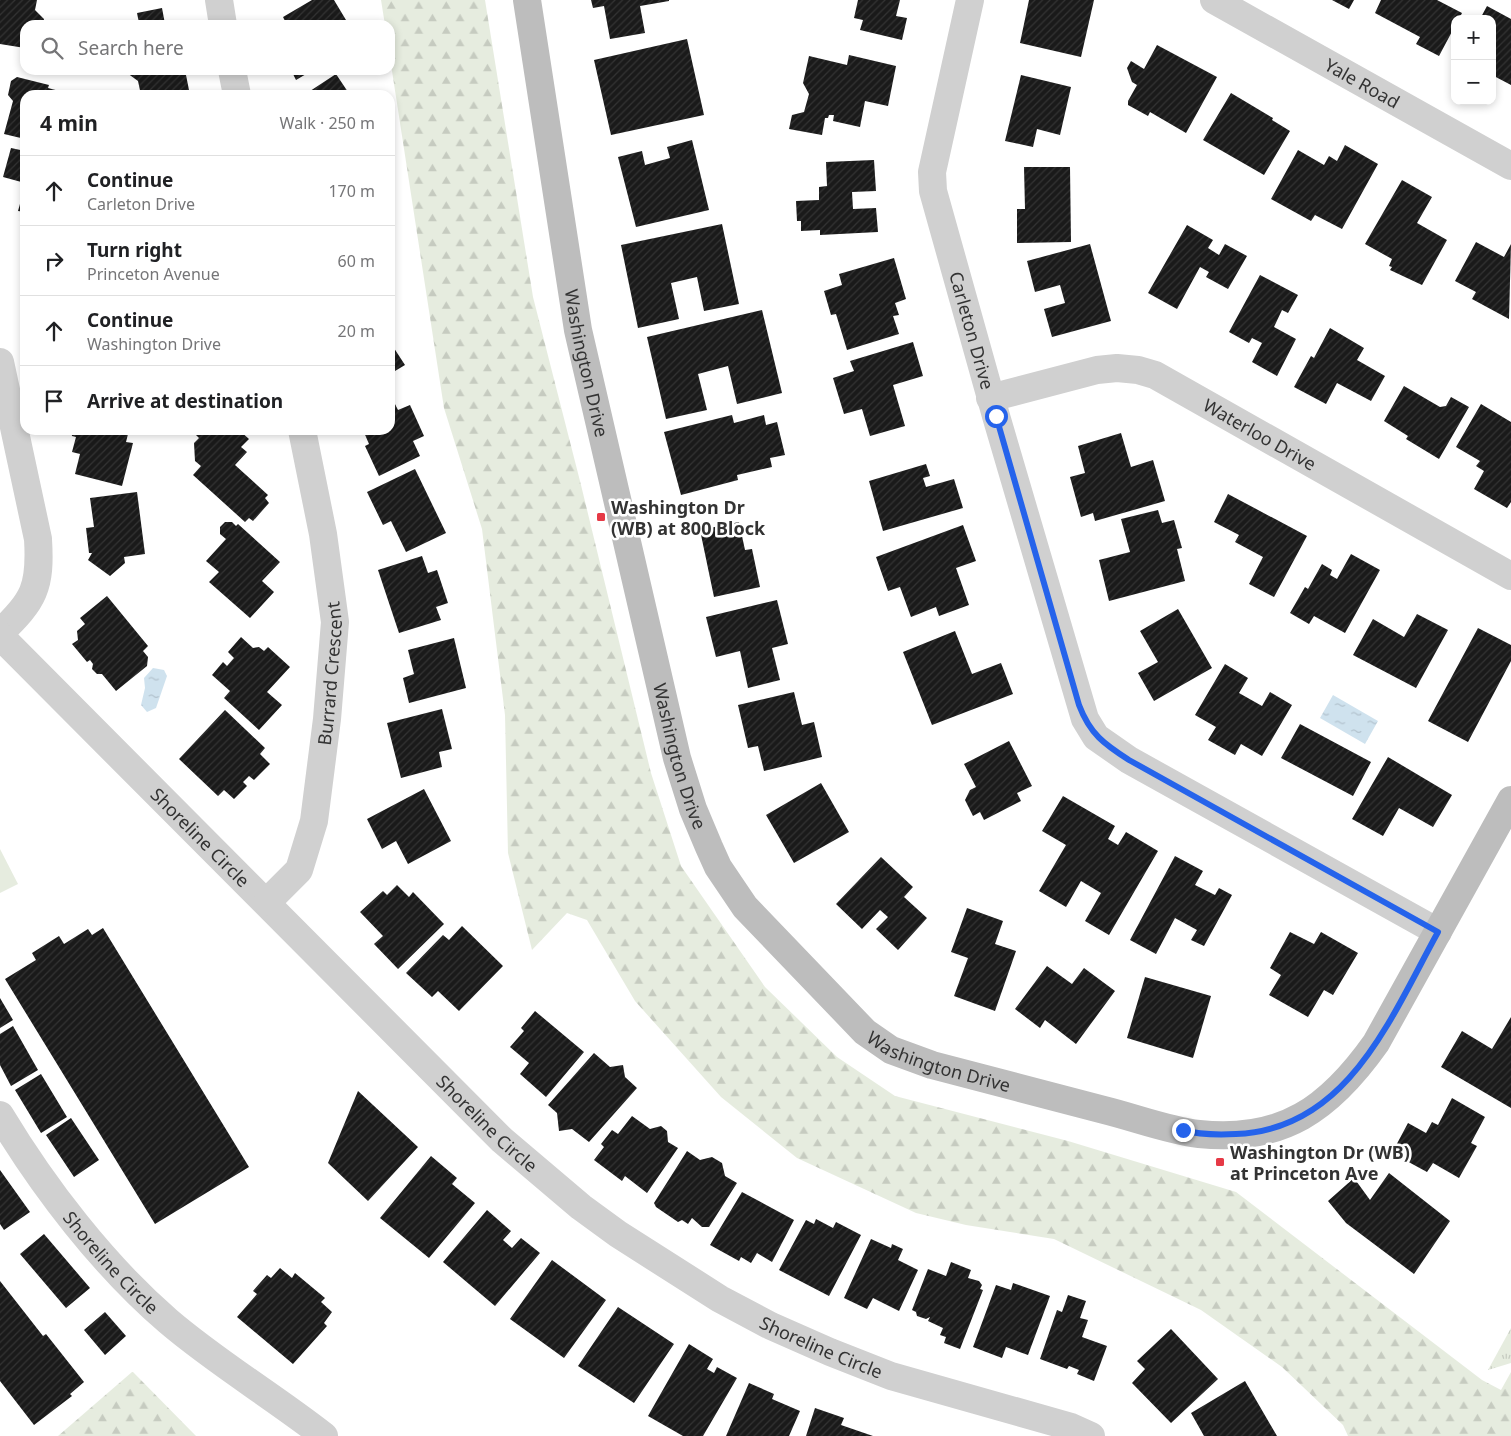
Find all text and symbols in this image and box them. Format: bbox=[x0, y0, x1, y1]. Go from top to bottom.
map controls bbox=[1451, 15, 1496, 105]
button: + bbox=[1451, 15, 1496, 60]
search box bbox=[20, 20, 395, 75]
icon: search bbox=[38, 34, 66, 62]
text: Search here bbox=[78, 35, 184, 61]
street label: Yale Road bbox=[1321, 52, 1404, 113]
button: − bbox=[1451, 60, 1496, 105]
text: 4 min bbox=[40, 109, 98, 137]
text: Walk · 250 m bbox=[280, 112, 375, 134]
text: Continue bbox=[87, 167, 173, 193]
icon: ahead bbox=[40, 177, 68, 205]
text: 170 m bbox=[328, 180, 375, 202]
text: Carleton Drive bbox=[87, 193, 195, 215]
text: Turn right bbox=[87, 237, 182, 263]
icon: right bbox=[40, 247, 68, 275]
text: 60 m bbox=[338, 250, 375, 272]
text: Princeton Avenue bbox=[87, 263, 220, 285]
street label: Carleton Drive bbox=[944, 269, 1000, 392]
street label: Washington Drive bbox=[560, 287, 614, 439]
text: Continue bbox=[87, 307, 173, 333]
icon: ahead bbox=[40, 317, 68, 345]
text: 20 m bbox=[338, 320, 375, 342]
text: Washington Drive bbox=[87, 333, 221, 355]
icon: arrive bbox=[40, 387, 68, 415]
text: Arrive at destination bbox=[87, 388, 283, 414]
street label: Waterloo Drive bbox=[1199, 393, 1321, 476]
route start bbox=[985, 405, 1008, 428]
place label: Washington Dr (WB) at 800 Block bbox=[611, 495, 766, 540]
marker: Washington Dr (WB) at 800 Block bbox=[595, 511, 607, 523]
street label: Burrard Crescent bbox=[312, 600, 347, 747]
street label: Washington Drive bbox=[648, 681, 712, 833]
street label: Shoreline Circle bbox=[146, 782, 255, 892]
street label: Washington Drive bbox=[862, 1025, 1013, 1097]
street label: Shoreline Circle bbox=[432, 1069, 543, 1177]
route end bbox=[1172, 1119, 1195, 1142]
place label: Washington Dr (WB) at Princeton Ave bbox=[1230, 1140, 1410, 1185]
marker: Washington Dr (WB) at Princeton Ave bbox=[1214, 1156, 1226, 1168]
street label: Shoreline Circle bbox=[58, 1206, 164, 1319]
street label: Shoreline Circle bbox=[756, 1310, 886, 1384]

